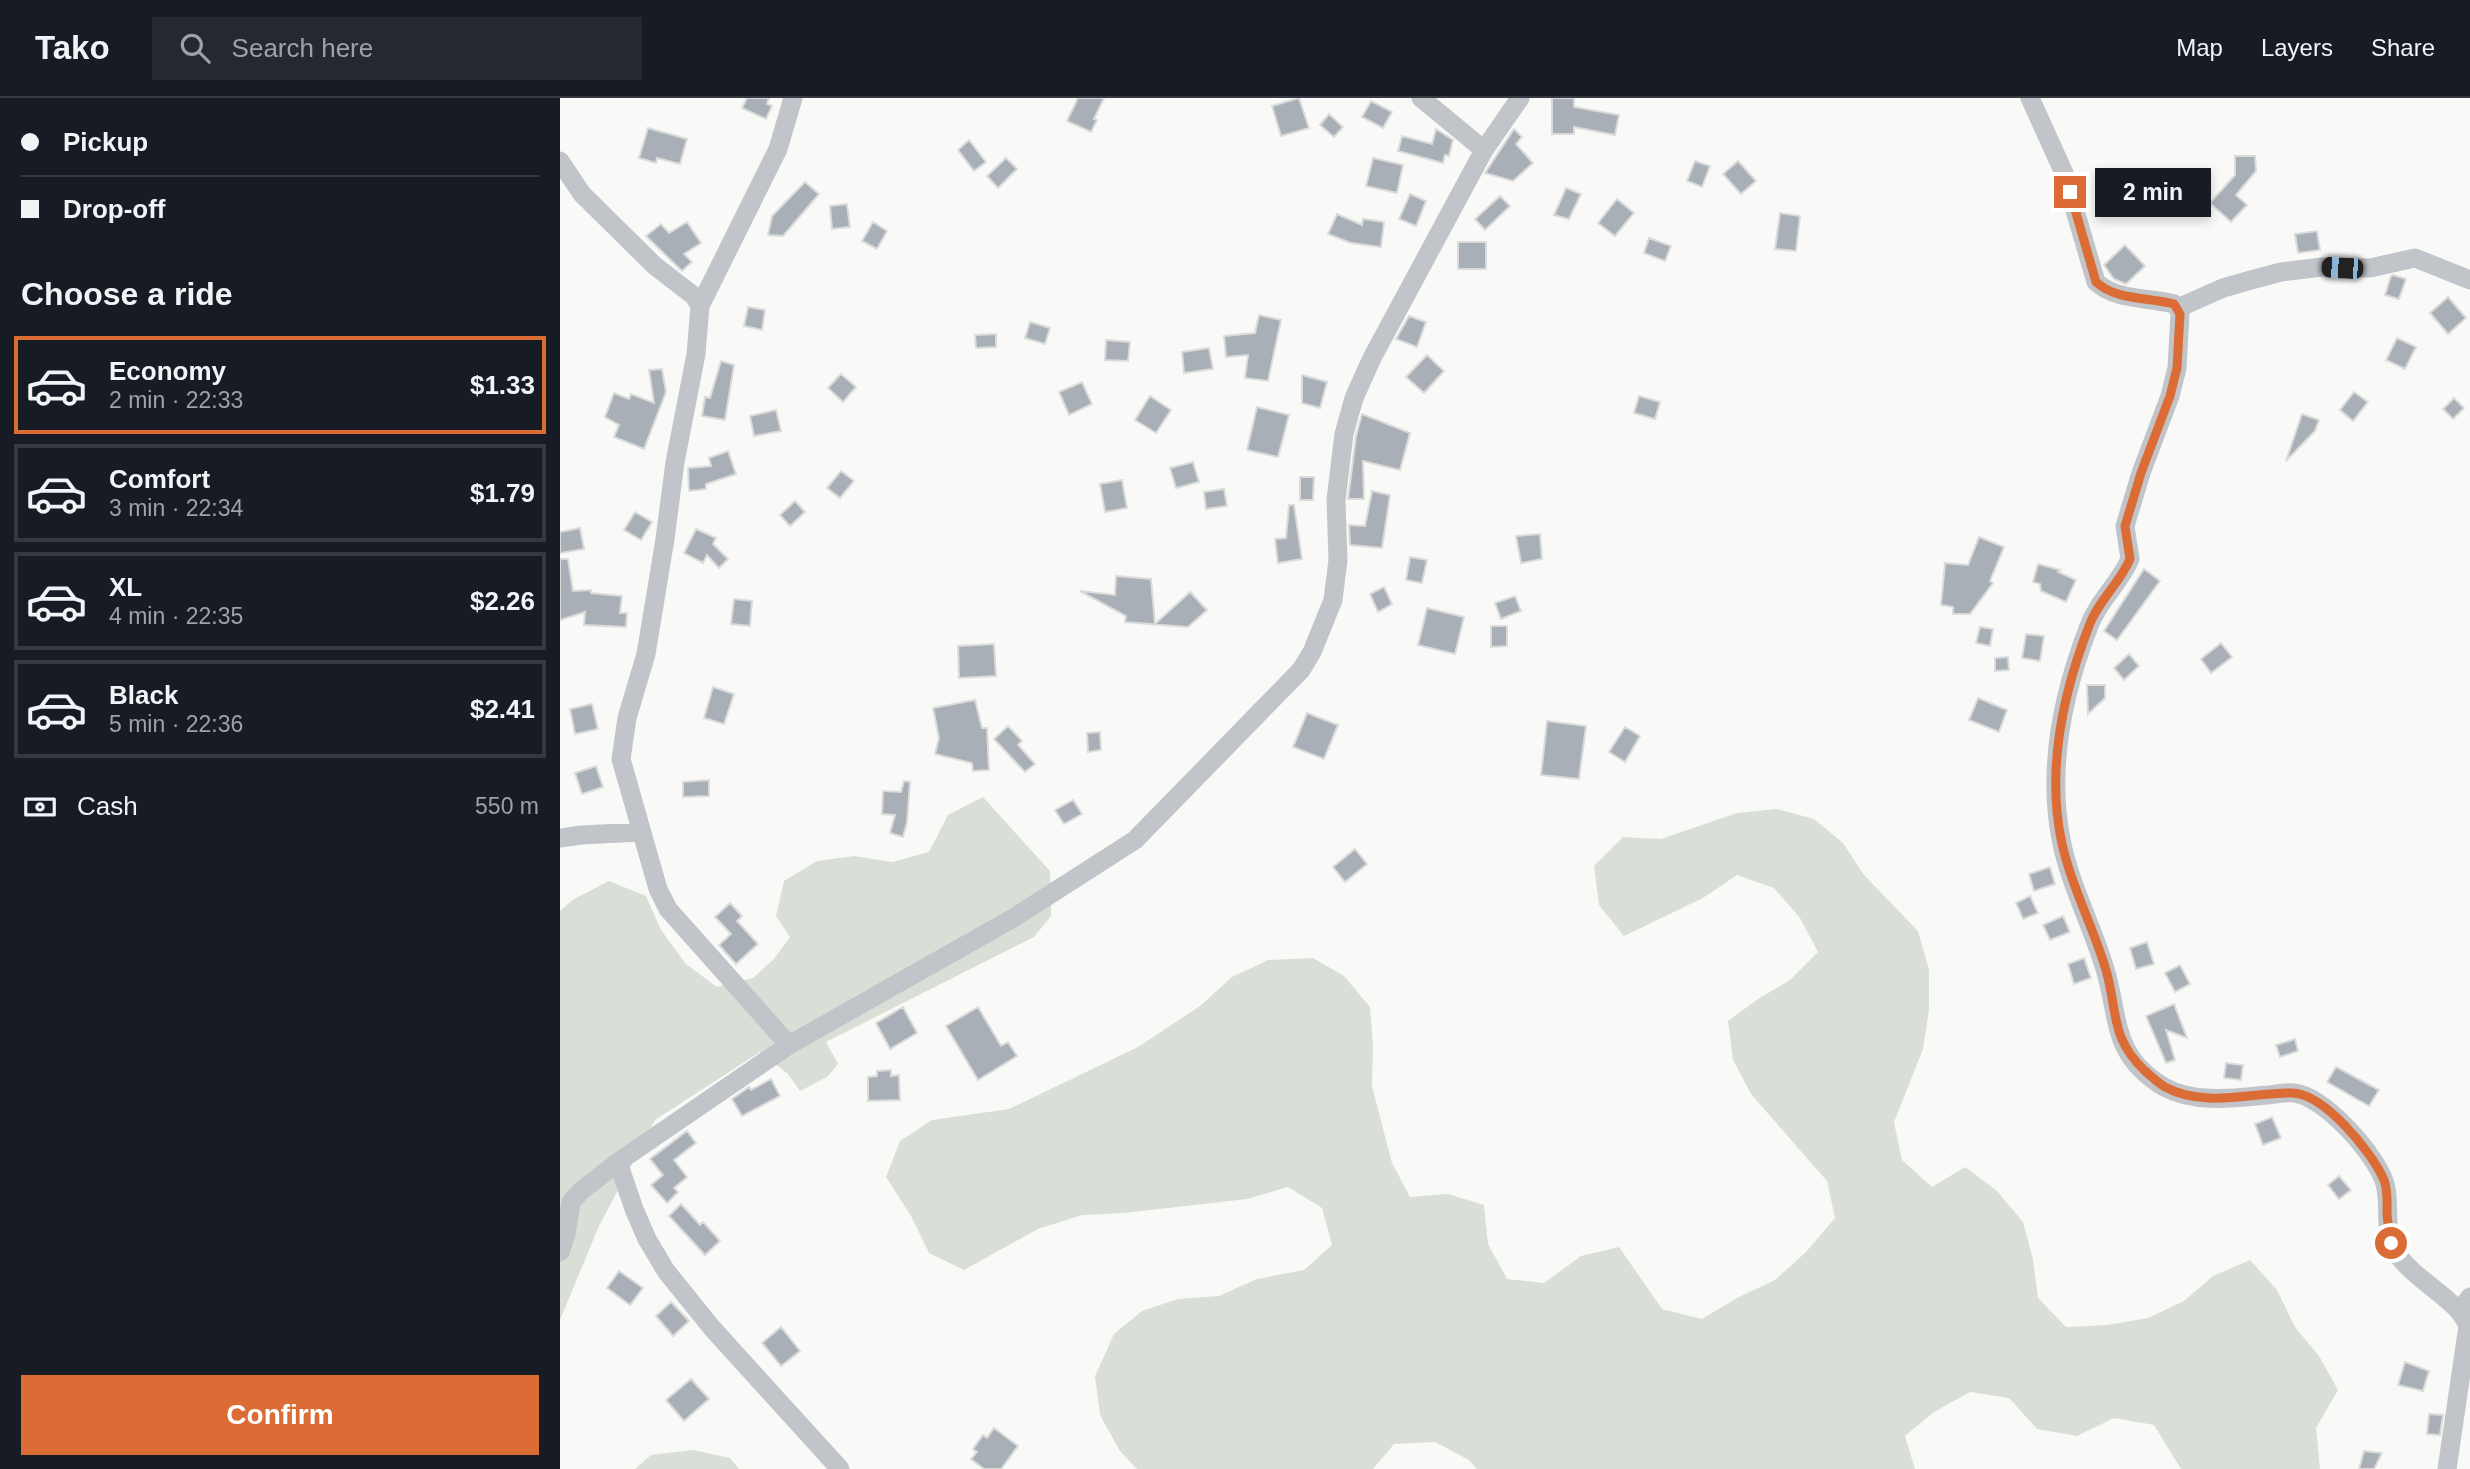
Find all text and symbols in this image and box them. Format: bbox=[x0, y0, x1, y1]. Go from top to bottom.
search box bbox=[152, 17, 642, 80]
text: Tako bbox=[35, 29, 110, 66]
icon: search bbox=[176, 29, 214, 67]
text: Search here bbox=[232, 33, 373, 63]
text: Map bbox=[2176, 34, 2223, 61]
text: Layers bbox=[2261, 34, 2333, 61]
text: Share bbox=[2371, 34, 2435, 61]
text: Pickup bbox=[63, 127, 148, 157]
callout: 2 min bbox=[2094, 168, 2210, 217]
route end bbox=[2054, 176, 2086, 208]
text: 2 min bbox=[2123, 179, 2183, 205]
text: Drop-off bbox=[63, 194, 166, 224]
car bbox=[2321, 256, 2364, 280]
text: Choose a ride bbox=[21, 276, 233, 312]
icon: car bbox=[25, 354, 88, 417]
text: Economy bbox=[109, 356, 226, 386]
text: $1.33 bbox=[470, 370, 535, 400]
text: 2 min · 22:33 bbox=[109, 387, 243, 413]
icon: car bbox=[25, 462, 88, 525]
text: Comfort bbox=[109, 464, 210, 494]
text: $1.79 bbox=[470, 478, 535, 508]
text: 3 min · 22:34 bbox=[109, 495, 243, 521]
icon: car bbox=[25, 570, 88, 633]
text: XL bbox=[109, 572, 142, 602]
text: $2.26 bbox=[470, 586, 535, 616]
text: 4 min · 22:35 bbox=[109, 603, 243, 629]
icon: car bbox=[25, 678, 88, 741]
text: Black bbox=[109, 680, 178, 710]
text: $2.41 bbox=[470, 694, 535, 724]
text: 5 min · 22:36 bbox=[109, 711, 243, 737]
icon: cash bbox=[21, 788, 59, 826]
text: Cash bbox=[77, 791, 138, 821]
text: 550 m bbox=[475, 793, 539, 819]
route start bbox=[2375, 1227, 2407, 1259]
button: Confirm bbox=[21, 1375, 539, 1455]

